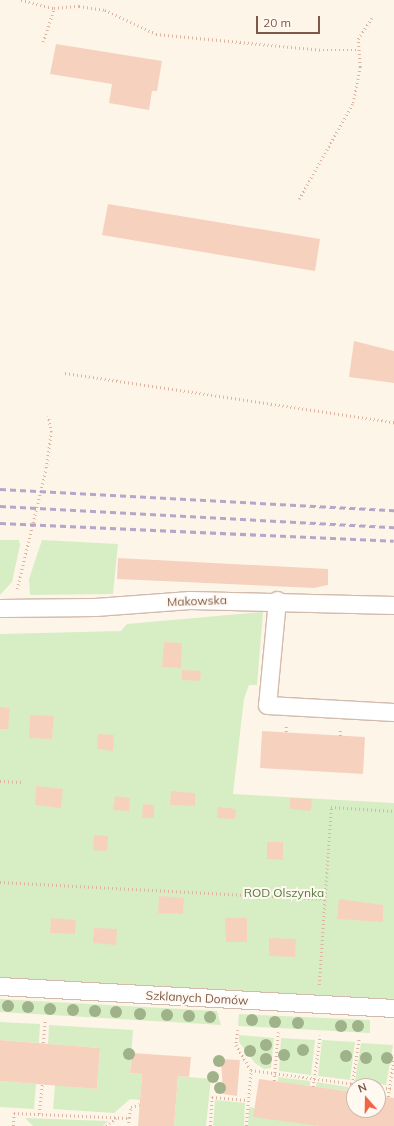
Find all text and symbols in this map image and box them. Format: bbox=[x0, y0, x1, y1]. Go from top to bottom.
scale bar bbox=[258, 8, 322, 34]
text: 20 m bbox=[263, 15, 291, 30]
street label: Makowska bbox=[167, 593, 227, 609]
park label: ROD Olszynka bbox=[244, 886, 324, 900]
street label: Szklanych Domów bbox=[145, 988, 249, 1008]
north arrow bbox=[346, 1078, 386, 1118]
text: N bbox=[356, 1080, 369, 1096]

